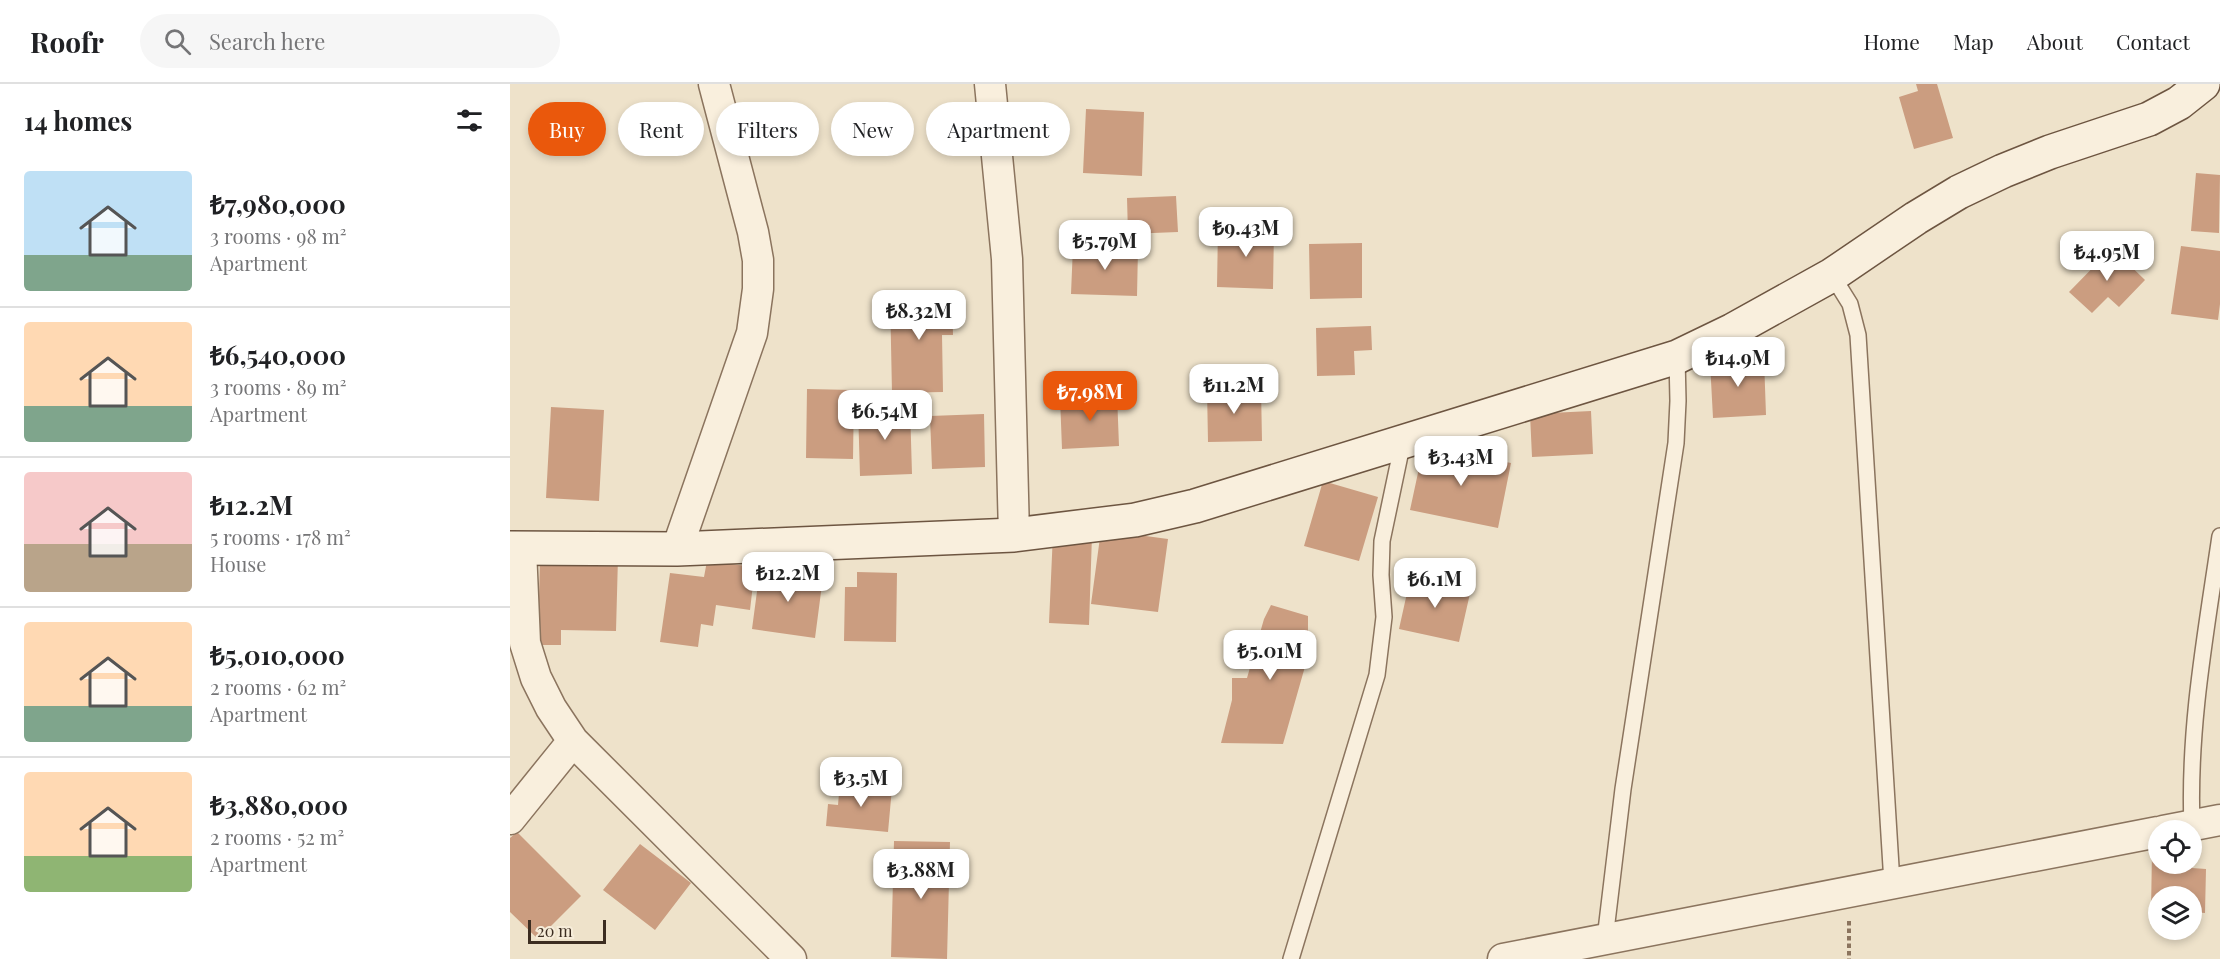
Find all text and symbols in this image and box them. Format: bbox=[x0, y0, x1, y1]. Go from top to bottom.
search box bbox=[140, 14, 560, 68]
text: Roofr bbox=[30, 23, 104, 60]
icon: search bbox=[161, 25, 194, 58]
text: Search here bbox=[209, 26, 325, 56]
text: Home bbox=[1864, 27, 1920, 55]
text: Map bbox=[1953, 27, 1994, 55]
text: About bbox=[2027, 27, 2083, 55]
text: Contact bbox=[2116, 27, 2190, 55]
chip: Buy bbox=[528, 102, 606, 156]
chip: Rent bbox=[618, 102, 704, 156]
chip: Filters bbox=[716, 102, 819, 156]
chip: New bbox=[831, 102, 914, 156]
chip: Apartment bbox=[926, 102, 1070, 156]
text: 14 homes bbox=[24, 103, 132, 138]
icon: filters bbox=[453, 104, 486, 137]
text: ₺7,980,000 bbox=[210, 186, 346, 221]
icon: home bbox=[72, 195, 144, 267]
pin: ₺9.43M bbox=[1197, 207, 1295, 258]
text: ₺9.43M bbox=[1213, 213, 1279, 240]
pin: ₺5.79M bbox=[1056, 220, 1154, 271]
text: 3 rooms · 98 m² bbox=[210, 222, 346, 249]
text: ₺5.79M bbox=[1073, 226, 1137, 253]
pin: ₺4.95M bbox=[2058, 231, 2156, 282]
text: ₺4.95M bbox=[2074, 237, 2140, 264]
text: Apartment bbox=[210, 249, 307, 276]
pin: ₺8.32M bbox=[870, 290, 968, 341]
text: ₺8.32M bbox=[886, 296, 952, 323]
text: ₺6,540,000 bbox=[210, 337, 346, 372]
pin: ₺14.9M bbox=[1689, 337, 1787, 388]
text: ₺14.9M bbox=[1706, 343, 1770, 370]
icon: home bbox=[72, 346, 144, 418]
pin: ₺11.2M bbox=[1185, 364, 1283, 415]
text: ₺11.2M bbox=[1203, 370, 1265, 397]
pin: ₺7.98M bbox=[1041, 371, 1139, 422]
text: 3 rooms · 89 m² bbox=[210, 373, 346, 400]
text: ₺7.98M bbox=[1057, 377, 1123, 404]
pin: ₺6.54M bbox=[836, 390, 934, 441]
text: ₺6.54M bbox=[852, 396, 918, 423]
text: Apartment bbox=[210, 400, 307, 427]
pin: ₺3.43M bbox=[1412, 436, 1510, 487]
text: ₺3.43M bbox=[1428, 442, 1494, 469]
text: ₺12.2M bbox=[210, 487, 293, 522]
icon: home bbox=[72, 496, 144, 568]
text: 5 rooms · 178 m² bbox=[210, 523, 351, 550]
text: House bbox=[210, 550, 266, 577]
pin: ₺12.2M bbox=[739, 552, 837, 603]
text: ₺12.2M bbox=[756, 558, 820, 585]
pin: ₺6.1M bbox=[1393, 558, 1477, 609]
text: ₺6.1M bbox=[1408, 564, 1462, 591]
pin: ₺5.01M bbox=[1221, 630, 1319, 681]
text: ₺5.01M bbox=[1237, 636, 1303, 663]
text: ₺5,010,000 bbox=[210, 637, 345, 672]
icon: home bbox=[72, 646, 144, 718]
text: 2 rooms · 62 m² bbox=[210, 673, 346, 700]
text: Apartment bbox=[210, 700, 307, 727]
pin: ₺3.5M bbox=[819, 757, 903, 808]
text: ₺3.5M bbox=[834, 763, 888, 790]
text: ₺3,880,000 bbox=[210, 787, 348, 822]
icon: home bbox=[72, 796, 144, 868]
map controls bbox=[2148, 820, 2202, 940]
button: locate bbox=[2148, 820, 2202, 874]
text: 2 rooms · 52 m² bbox=[210, 823, 344, 850]
pin: ₺3.88M bbox=[872, 849, 970, 900]
text: Apartment bbox=[210, 850, 307, 877]
text: ₺3.88M bbox=[887, 855, 955, 882]
button: layers bbox=[2148, 886, 2202, 940]
scale bar bbox=[528, 917, 606, 944]
text: 20 m bbox=[537, 920, 572, 941]

